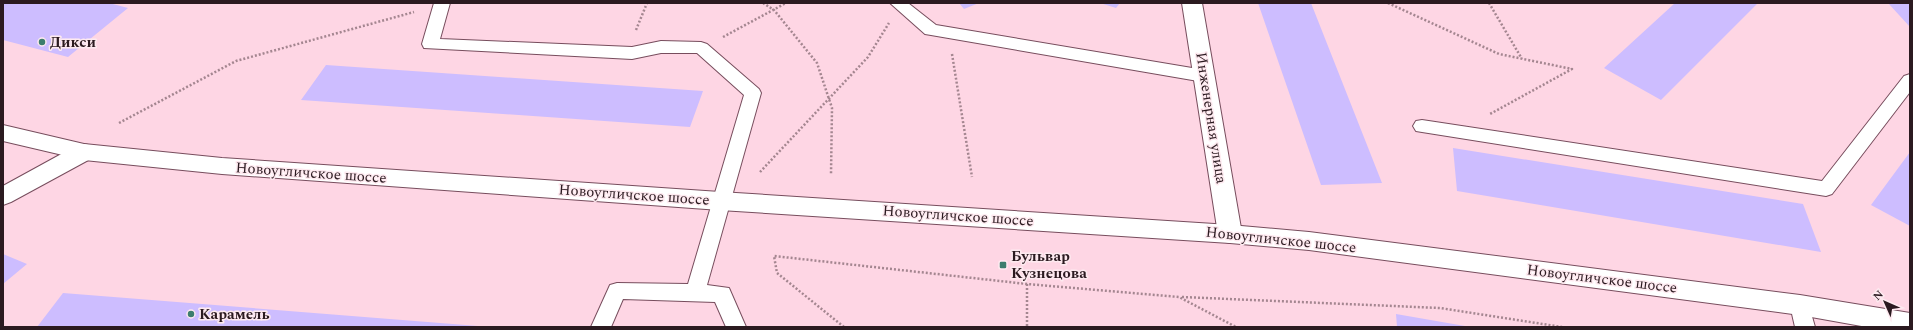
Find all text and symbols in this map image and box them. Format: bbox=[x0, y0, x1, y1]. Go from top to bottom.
place label: Дикси bbox=[50, 31, 97, 54]
marker: Дикси bbox=[37, 37, 47, 47]
street label: Инженерная улица bbox=[1189, 51, 1233, 186]
street label: Новоугличское шоссе bbox=[235, 156, 387, 190]
street label: Новоугличское шоссе bbox=[558, 178, 710, 212]
street label: Новоугличское шоссе bbox=[882, 199, 1034, 233]
street label: Новоугличское шоссе bbox=[1205, 221, 1357, 259]
place label: Бульвар Кузнецова bbox=[1011, 245, 1087, 285]
street label: Новоугличское шоссе bbox=[1525, 258, 1679, 300]
marker: Бульвар Кузнецова bbox=[998, 260, 1008, 270]
north arrow bbox=[1865, 282, 1905, 322]
text: N bbox=[1869, 286, 1887, 304]
place label: Карамель bbox=[199, 303, 270, 326]
marker: Карамель bbox=[186, 309, 196, 319]

